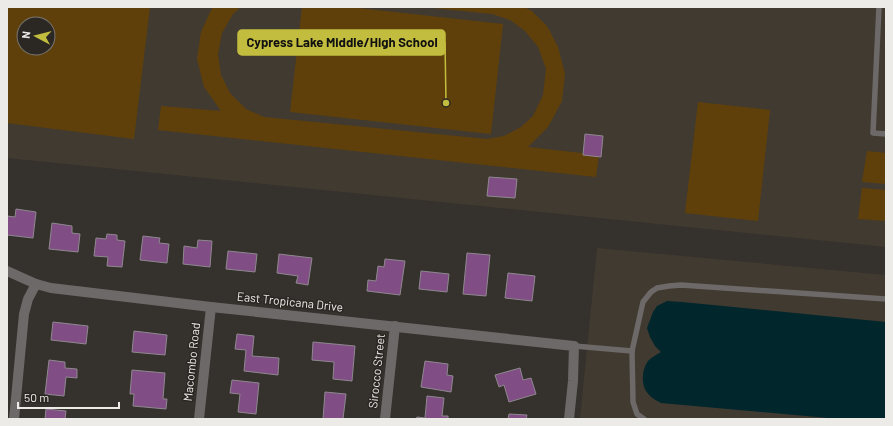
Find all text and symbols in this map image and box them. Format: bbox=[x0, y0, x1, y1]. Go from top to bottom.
north arrow bbox=[16, 16, 56, 56]
text: N bbox=[19, 30, 32, 39]
callout: Cypress Lake Middle/High School bbox=[238, 30, 445, 55]
text: Cypress Lake Middle/High School bbox=[246, 34, 438, 50]
street label: East Tropicana Drive bbox=[236, 288, 344, 314]
street label: Macombo Road bbox=[180, 322, 202, 402]
street label: Sirocco Street bbox=[365, 333, 387, 409]
scale bar bbox=[18, 384, 119, 410]
text: 50 m bbox=[24, 390, 49, 404]

